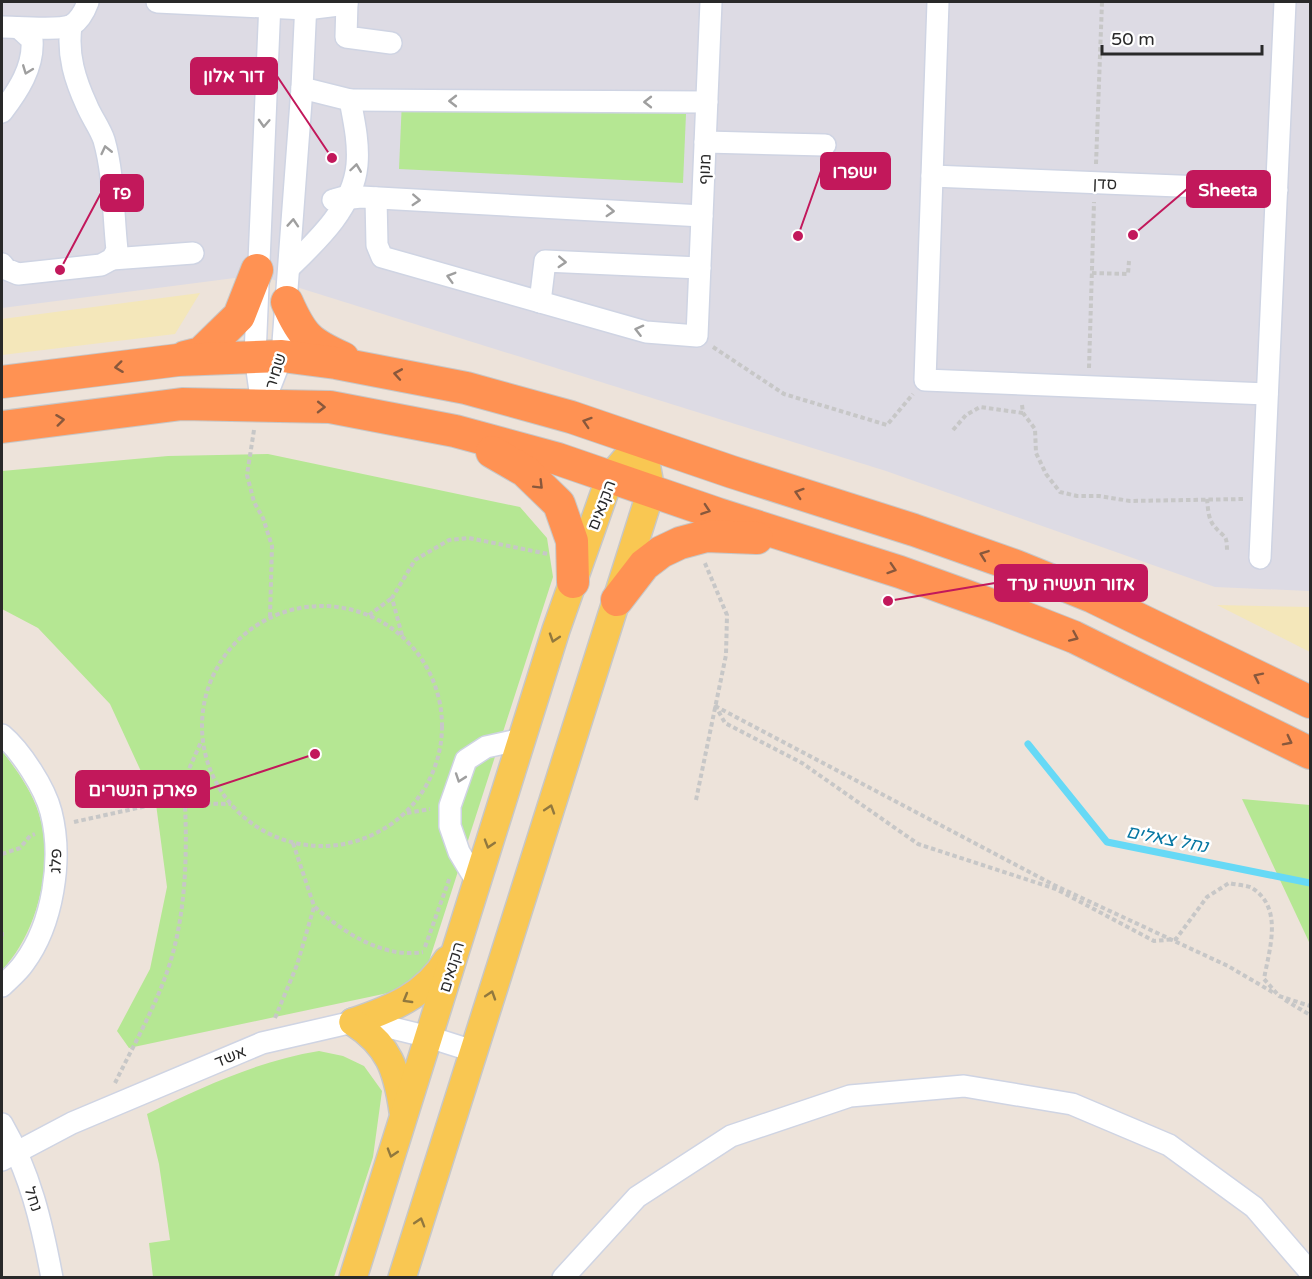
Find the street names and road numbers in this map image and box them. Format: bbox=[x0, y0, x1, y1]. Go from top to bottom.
street label: מנוף bbox=[694, 153, 716, 185]
street label: סדן bbox=[1092, 174, 1117, 194]
street label: שמיר bbox=[261, 351, 291, 392]
street label: הקנאים bbox=[583, 478, 621, 533]
street label: פלג bbox=[46, 848, 66, 874]
street label: הקנאים bbox=[435, 940, 469, 995]
street label: אשד bbox=[212, 1042, 249, 1072]
street label: נחל bbox=[19, 1184, 47, 1214]

